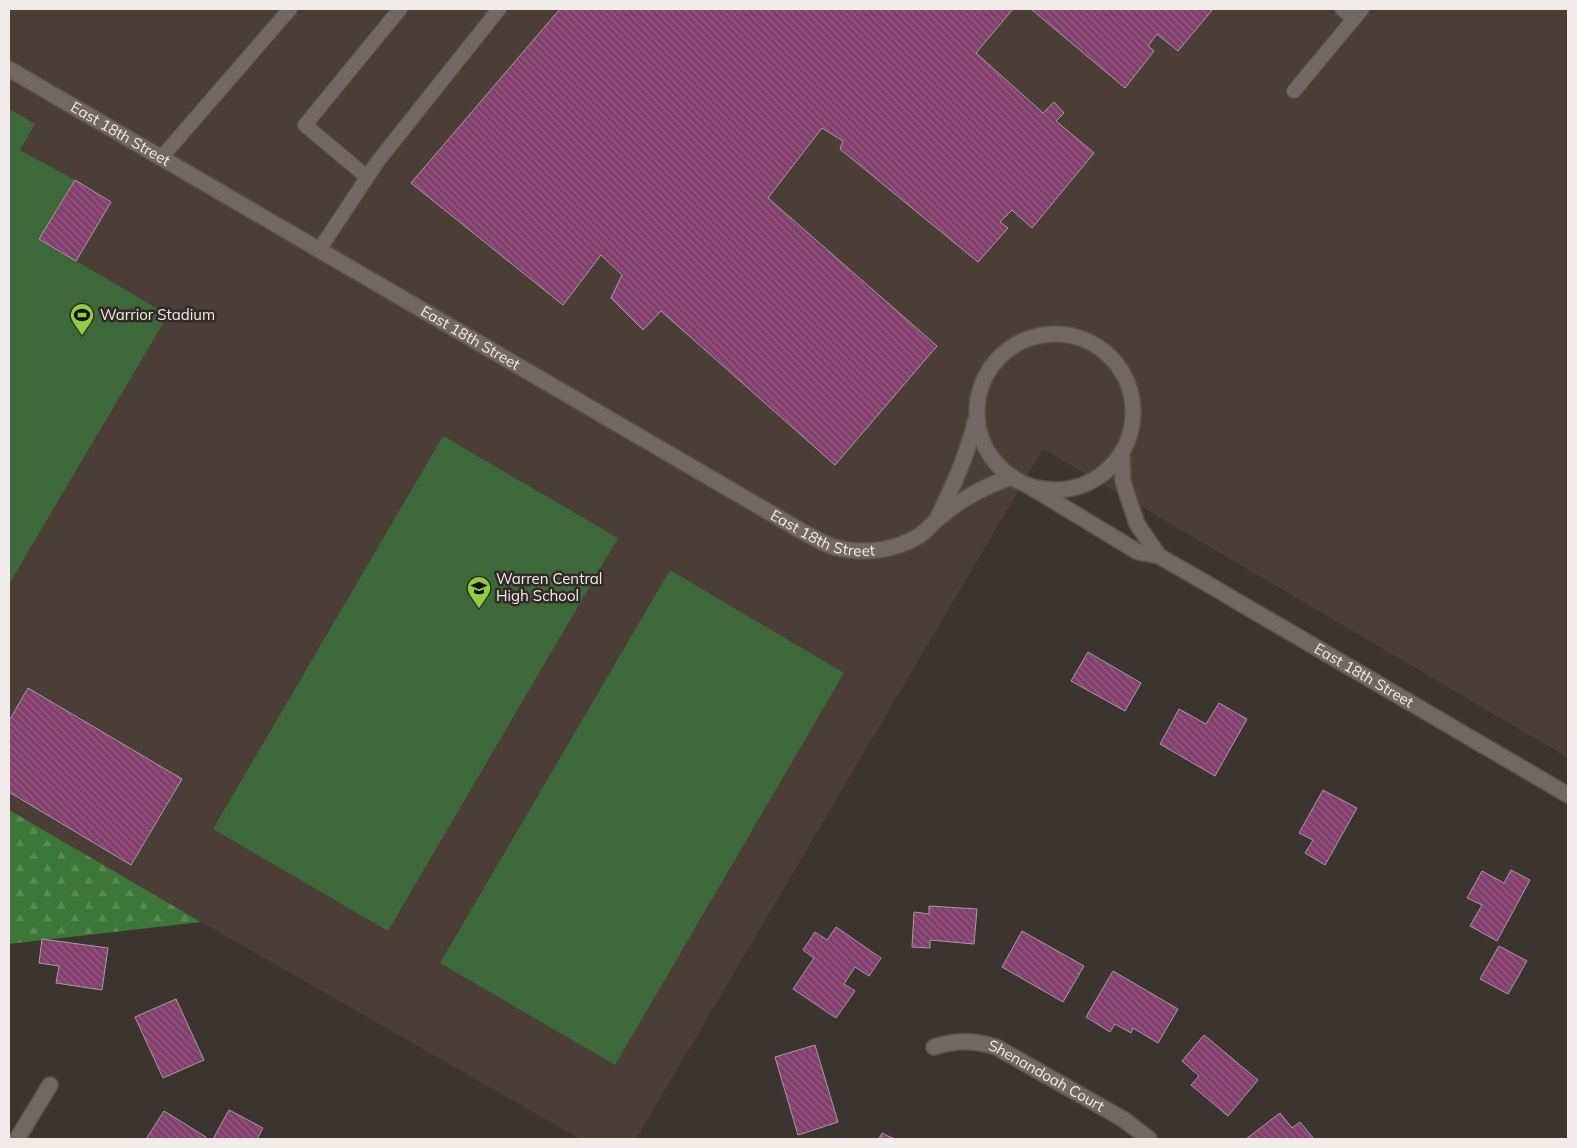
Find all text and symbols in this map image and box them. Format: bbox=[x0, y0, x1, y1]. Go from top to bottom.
street label: East 18th Street bbox=[68, 97, 174, 170]
street label: East 18th Street bbox=[417, 301, 524, 374]
sports icon: Warrior Stadium bbox=[69, 302, 95, 336]
place label: Warrior Stadium bbox=[100, 305, 215, 324]
street label: East 18th Street bbox=[767, 505, 876, 560]
place label: Warren Central High School bbox=[496, 569, 602, 605]
school or university icon: Warren Central High School bbox=[466, 575, 492, 609]
street label: East 18th Street bbox=[1311, 639, 1417, 712]
street label: Shenandoah Court bbox=[986, 1035, 1108, 1116]

